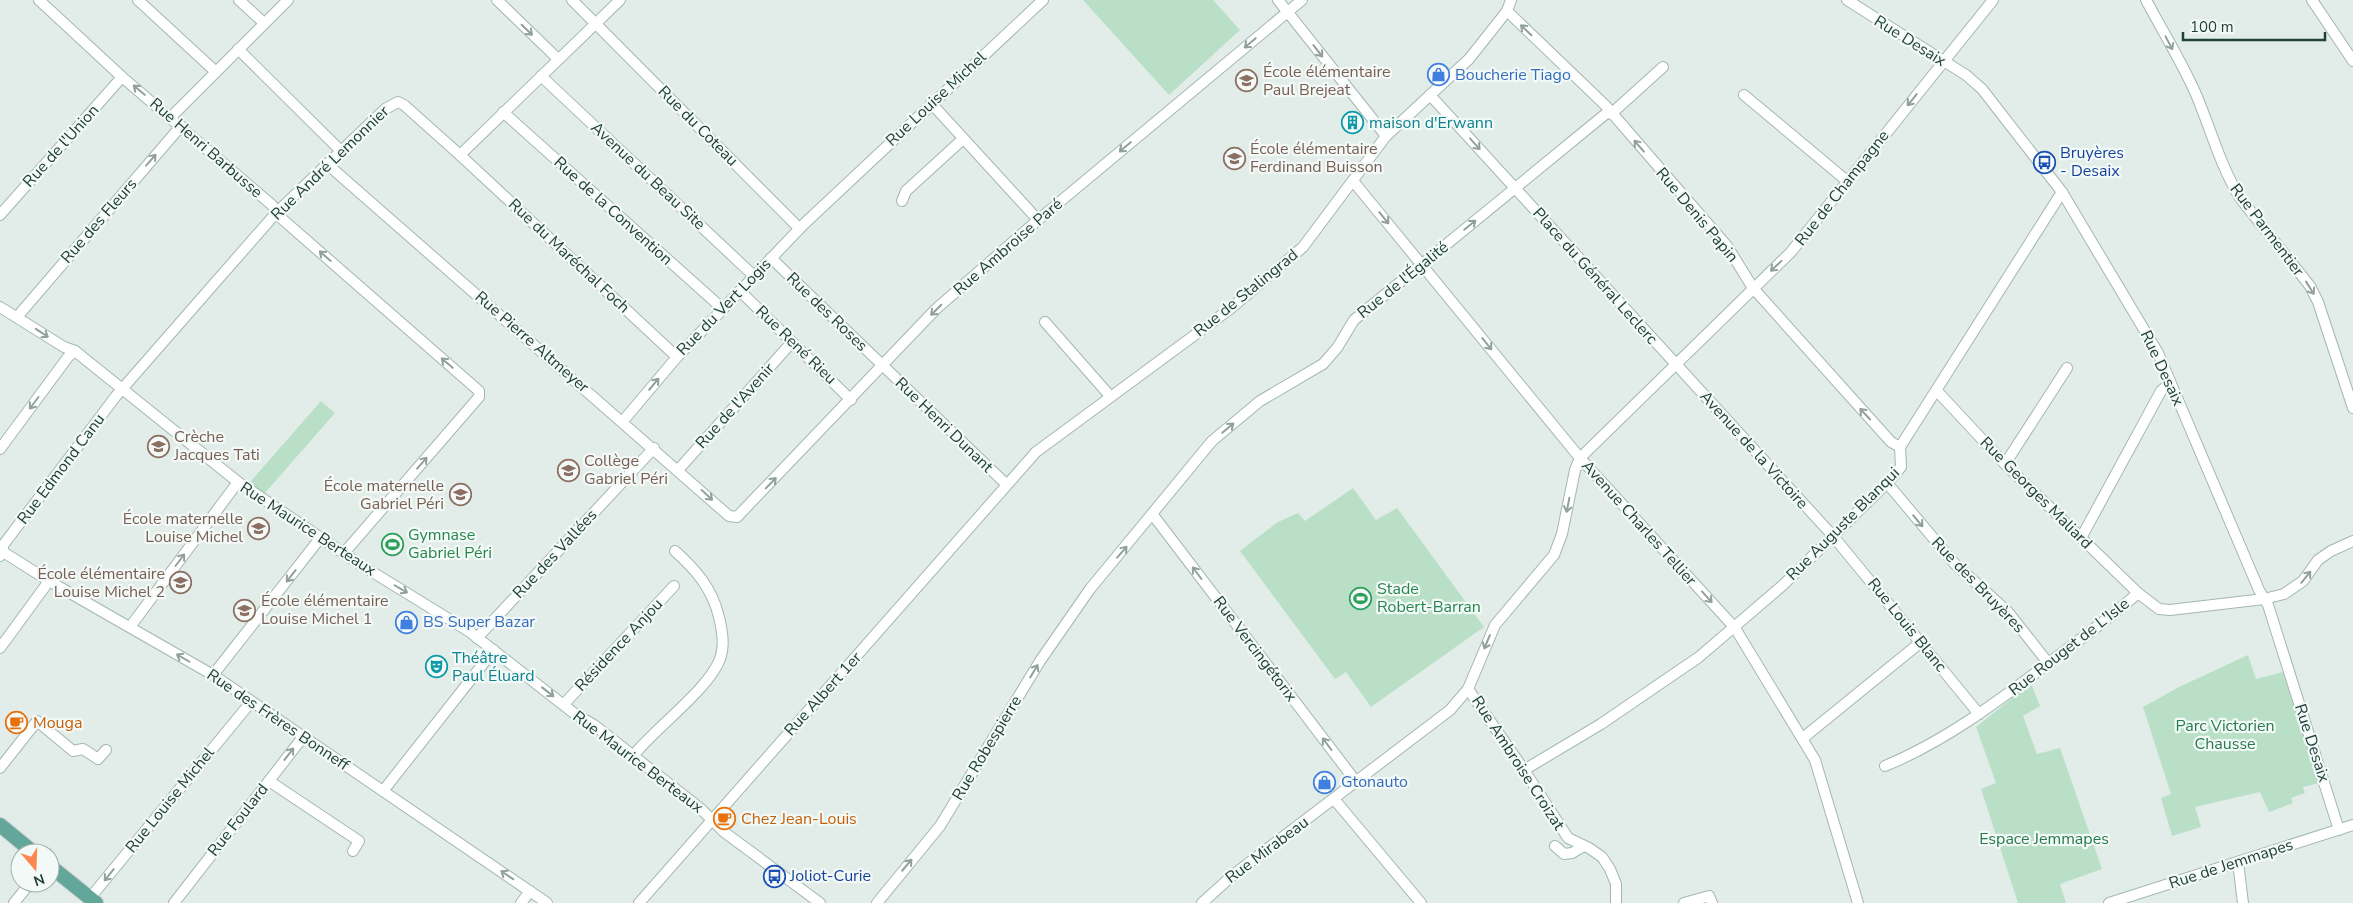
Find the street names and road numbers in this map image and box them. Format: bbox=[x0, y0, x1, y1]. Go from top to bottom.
street label: Rue Desaix bbox=[1870, 10, 1951, 72]
street label: Rue Louise Michel bbox=[881, 46, 991, 151]
street label: Rue du Coteau bbox=[653, 81, 743, 171]
street label: Rue Henri Barbusse bbox=[145, 93, 267, 203]
street label: Rue de l'Union bbox=[18, 100, 104, 192]
street label: Rue André Lemonnier bbox=[266, 101, 394, 225]
street label: Avenue du Beau Site bbox=[586, 117, 710, 235]
street label: Rue de Champagne bbox=[1790, 126, 1894, 250]
street label: Rue de la Convention bbox=[549, 152, 677, 270]
street label: Rue Denis Papin bbox=[1651, 163, 1743, 267]
street label: Rue des Fleurs bbox=[56, 174, 142, 268]
street label: Rue Parmentier bbox=[2225, 179, 2309, 281]
street label: Rue Ambroise Paré bbox=[949, 193, 1067, 301]
street label: Rue du Maréchal Foch bbox=[503, 194, 635, 318]
street label: Place du Général Leclerc bbox=[1528, 203, 1663, 350]
street label: Rue de l'Égalité bbox=[1353, 236, 1453, 324]
street label: Rue de Stalingrad bbox=[1189, 244, 1303, 342]
street label: Rue du Vert Logis bbox=[672, 254, 776, 360]
street label: Rue des Roses bbox=[781, 268, 873, 356]
street label: Rue Pierre Altmeyer bbox=[470, 286, 594, 398]
street label: Rue René Rieu bbox=[751, 301, 841, 389]
street label: Rue Desaix bbox=[2135, 327, 2189, 410]
street label: Rue de l'Avenir bbox=[691, 358, 780, 454]
street label: Rue Henri Dunant bbox=[890, 372, 998, 478]
street label: Avenue de la Victoire bbox=[1695, 386, 1813, 514]
street label: Rue Edmond Canu bbox=[12, 409, 110, 529]
street label: Rue Georges Maliard bbox=[1975, 432, 2097, 554]
street label: Avenue Charles Tellier bbox=[1577, 455, 1702, 591]
street label: Rue Auguste Blanqui bbox=[1781, 462, 1905, 586]
street label: Rue Maurice Berteaux bbox=[236, 477, 381, 582]
street label: Rue des Vallées bbox=[508, 505, 602, 603]
street label: Rue des Bruyères bbox=[1926, 532, 2030, 638]
street label: Rue Louis Blanc bbox=[1862, 573, 1952, 677]
street label: Rue Vercingétorix bbox=[1208, 592, 1302, 707]
street label: Rue Rouget de L'Isle bbox=[2004, 593, 2134, 701]
street label: Résidence Anjou bbox=[570, 594, 668, 696]
street label: Rue Albert 1er bbox=[779, 647, 867, 741]
street label: Rue des Frères Bonneff bbox=[202, 664, 354, 776]
street label: Rue Robespierre bbox=[947, 691, 1027, 805]
street label: Rue Ambroise Croizat bbox=[1466, 692, 1570, 835]
street label: Rue Desaix bbox=[2289, 701, 2335, 785]
street label: Rue Maurice Berteaux bbox=[568, 706, 708, 819]
street label: Rue Louise Michel bbox=[121, 742, 220, 857]
street label: Rue Foulard bbox=[203, 779, 273, 861]
street label: Rue Mirabeau bbox=[1221, 811, 1313, 889]
street label: Rue de Jemmapes bbox=[2166, 834, 2296, 894]

